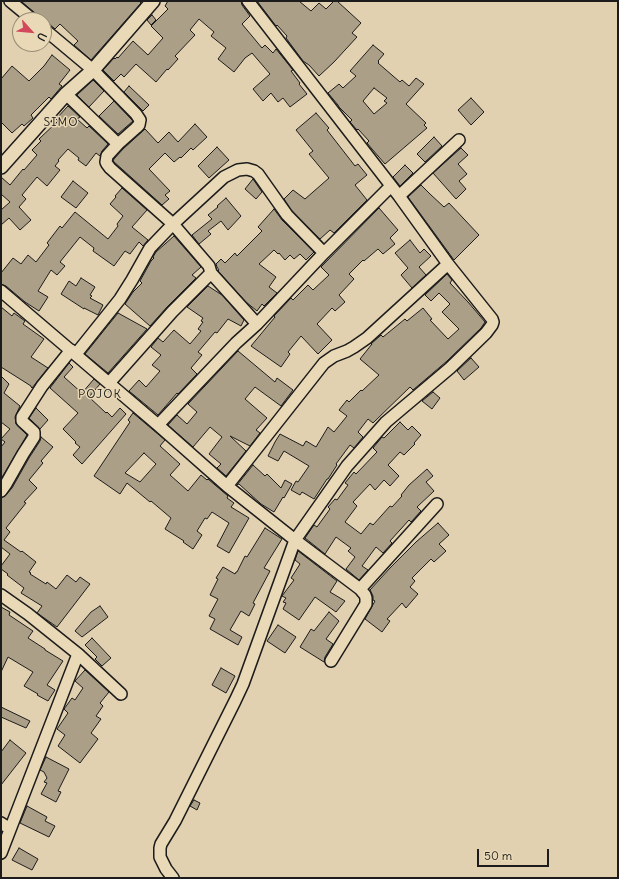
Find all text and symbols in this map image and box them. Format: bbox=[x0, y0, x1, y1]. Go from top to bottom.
north arrow bbox=[12, 12, 52, 52]
text: U bbox=[34, 30, 50, 44]
district label: SIMO bbox=[44, 116, 78, 130]
district label: POJOK bbox=[78, 388, 122, 402]
scale bar bbox=[479, 841, 551, 867]
text: 50 m bbox=[484, 848, 512, 863]

